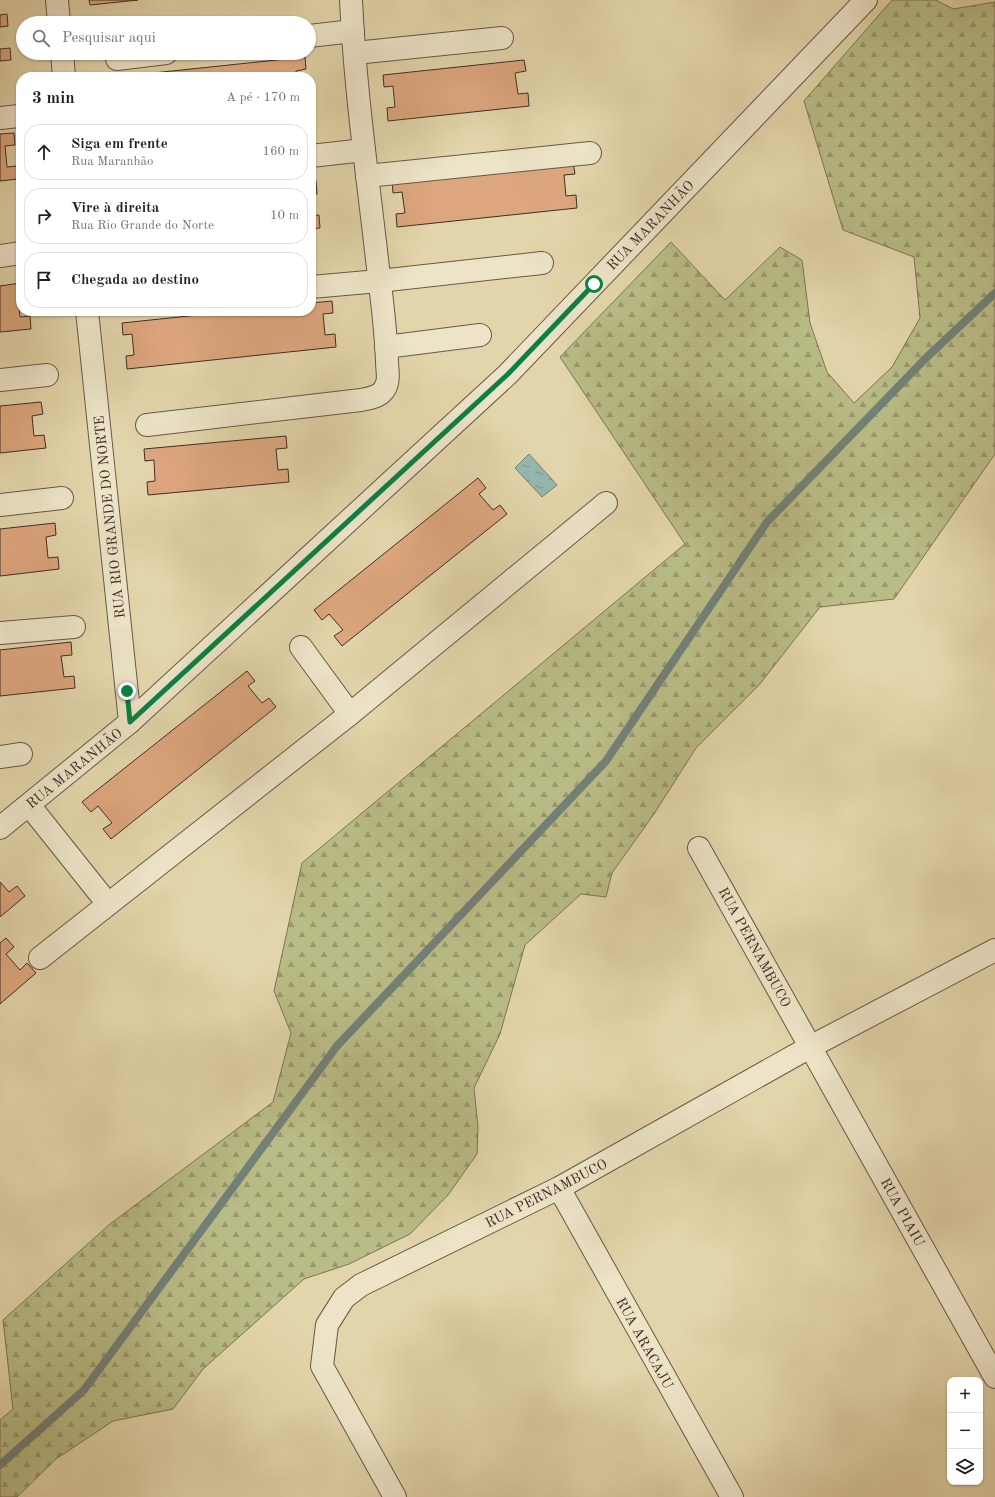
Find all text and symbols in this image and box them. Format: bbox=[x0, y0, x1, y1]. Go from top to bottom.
search box bbox=[16, 16, 316, 60]
icon: search bbox=[30, 27, 52, 49]
text: Pesquisar aqui bbox=[62, 31, 156, 46]
text: 3 min bbox=[32, 90, 75, 107]
text: A pé · 170 m bbox=[226, 91, 300, 104]
text: Siga em frente bbox=[71, 137, 168, 152]
icon: ahead bbox=[33, 141, 55, 163]
text: 160 m bbox=[262, 145, 299, 158]
text: Rua Maranhão bbox=[71, 155, 153, 168]
street label: RUA MARANHÃO bbox=[602, 176, 697, 273]
text: Vire à direita bbox=[71, 201, 159, 216]
icon: right bbox=[33, 205, 55, 227]
text: 10 m bbox=[270, 209, 299, 222]
text: Rua Rio Grande do Norte bbox=[71, 219, 214, 232]
icon: arrive bbox=[33, 269, 55, 291]
text: Chegada ao destino bbox=[71, 273, 199, 288]
route start bbox=[585, 275, 603, 293]
street label: RUA RIO GRANDE DO NORTE bbox=[92, 415, 128, 619]
route end bbox=[118, 682, 136, 700]
street label: RUA MARANHÃO bbox=[22, 724, 125, 812]
street label: RUA PERNAMBUCO bbox=[715, 885, 793, 1010]
street label: RUA PERNAMBUCO bbox=[483, 1157, 610, 1231]
street label: RUA PIAIU bbox=[878, 1176, 927, 1249]
street label: RUA ARACAJU bbox=[613, 1295, 675, 1392]
map controls bbox=[947, 1377, 983, 1485]
button: + bbox=[947, 1377, 983, 1413]
button: − bbox=[947, 1413, 983, 1449]
button: layers bbox=[947, 1449, 983, 1485]

